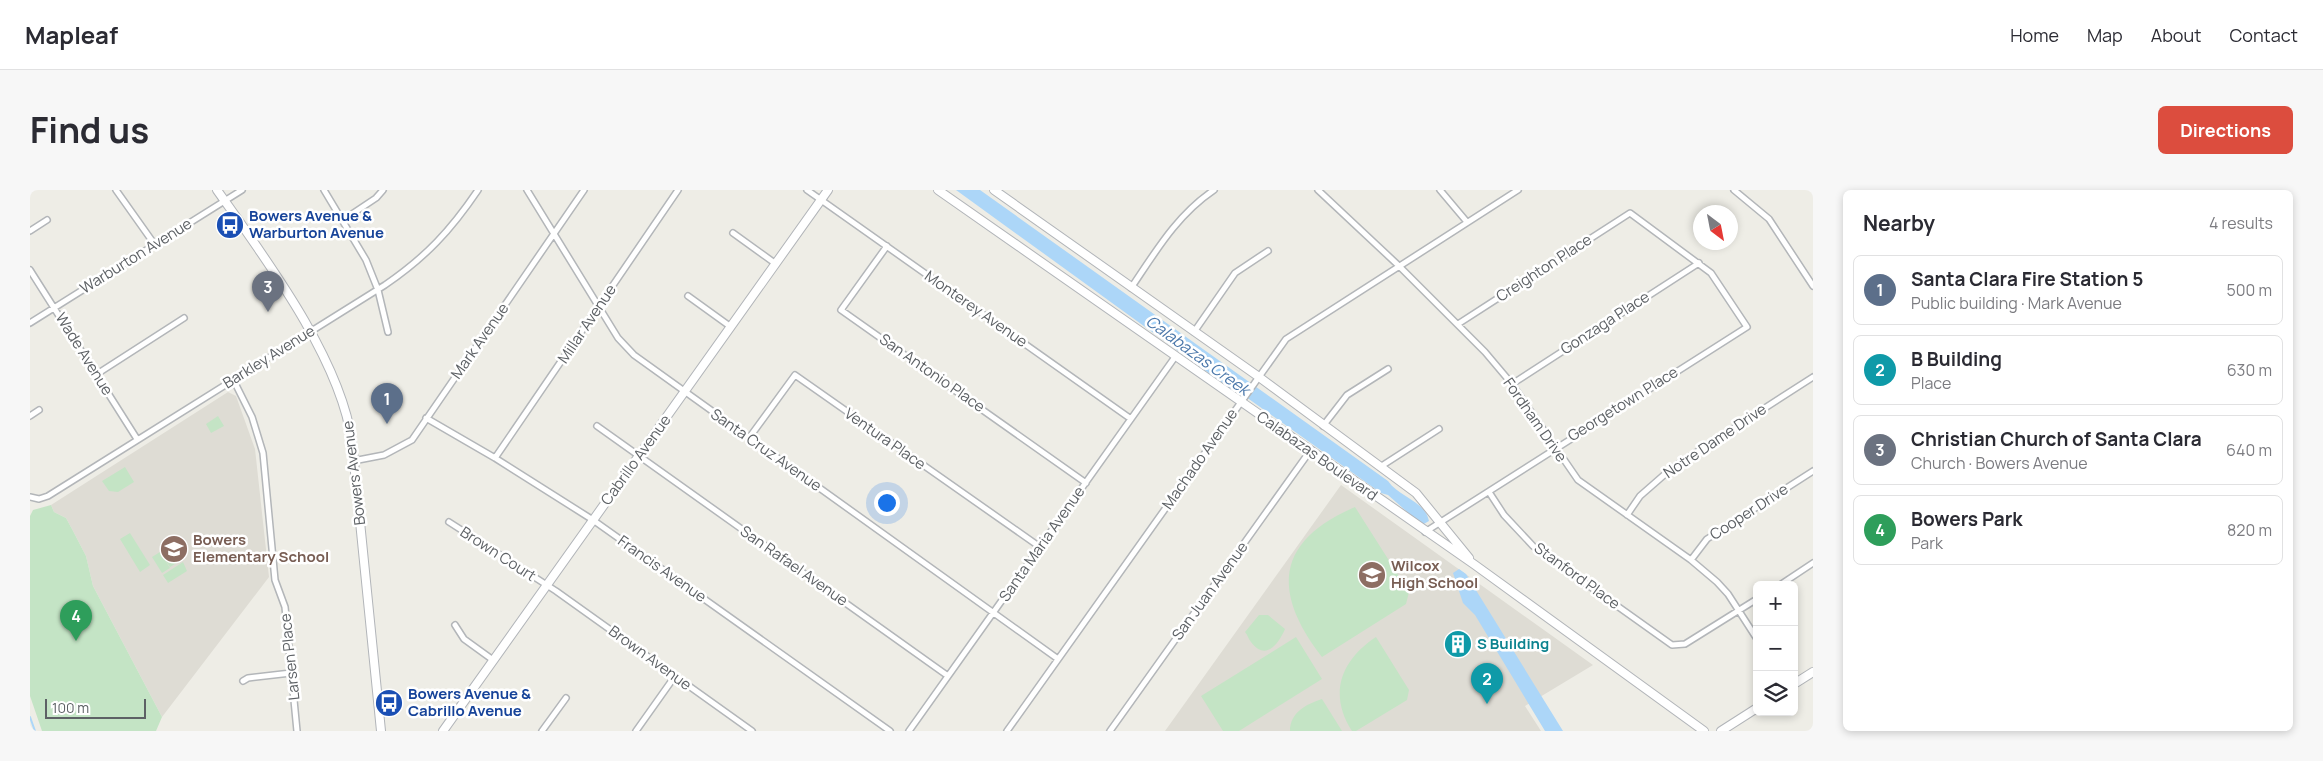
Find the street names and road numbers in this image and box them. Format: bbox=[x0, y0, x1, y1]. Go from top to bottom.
street label: Warburton Avenue bbox=[76, 213, 196, 298]
street label: Creighton Place bbox=[1492, 229, 1596, 306]
street label: Monterey Avenue bbox=[921, 265, 1032, 352]
street label: Millar Avenue bbox=[552, 280, 621, 367]
street label: Gonzaga Place bbox=[1556, 286, 1653, 359]
street label: Mark Avenue bbox=[446, 298, 514, 383]
street label: Wade Avenue bbox=[51, 308, 118, 399]
street label: Barkley Avenue bbox=[219, 320, 319, 393]
street label: San Antonio Place bbox=[875, 328, 989, 417]
street label: Georgetown Place bbox=[1564, 361, 1682, 446]
street label: Fordham Drive bbox=[1499, 373, 1572, 466]
street label: Notre Dame Drive bbox=[1659, 398, 1771, 483]
street label: Santa Cruz Avenue bbox=[707, 403, 826, 496]
street label: Ventura Place bbox=[840, 403, 930, 474]
street label: Machado Avenue bbox=[1157, 404, 1242, 513]
street label: Calabazas Boulevard bbox=[1253, 406, 1382, 505]
street label: Cabrillo Avenue bbox=[596, 410, 676, 509]
street label: Bowers Avenue bbox=[337, 419, 370, 526]
street label: Cooper Drive bbox=[1705, 478, 1792, 545]
street label: Santa Maria Avenue bbox=[994, 482, 1089, 606]
street label: San Rafael Avenue bbox=[736, 520, 853, 611]
street label: Brown Court bbox=[456, 521, 540, 586]
street label: Francis Avenue bbox=[614, 530, 711, 607]
street label: San Juan Avenue bbox=[1167, 537, 1253, 644]
street label: Stanford Place bbox=[1530, 537, 1625, 614]
street label: Larsen Place bbox=[274, 612, 305, 701]
street label: Brown Avenue bbox=[605, 620, 696, 695]

